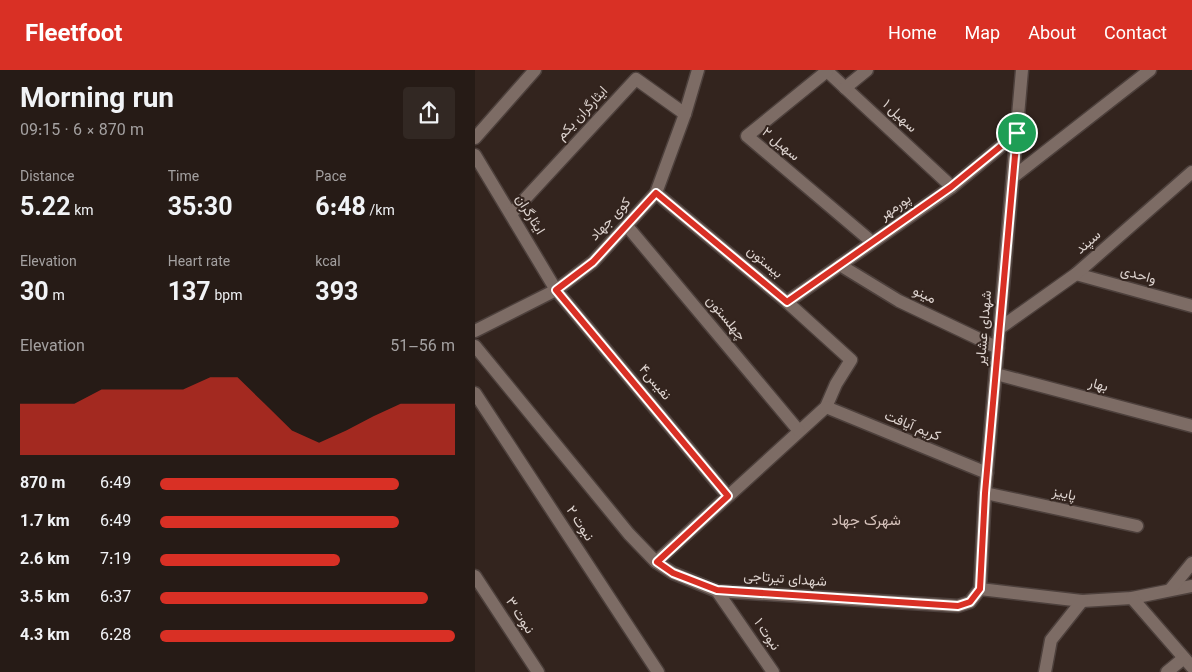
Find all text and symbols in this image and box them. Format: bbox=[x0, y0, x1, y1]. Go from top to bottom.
text: Fleetfoot bbox=[25, 16, 122, 54]
text: Home bbox=[888, 21, 937, 49]
text: Map bbox=[965, 21, 1000, 49]
text: About bbox=[1028, 21, 1076, 49]
text: Contact bbox=[1104, 21, 1167, 49]
text: Morning run bbox=[20, 78, 174, 122]
street label: ایثارگران یکم bbox=[552, 82, 614, 146]
button: share bbox=[403, 87, 455, 139]
street label: سهیل ۱ bbox=[877, 95, 921, 139]
pin bbox=[996, 112, 1038, 154]
text: 09:15 · 6 × 870 m bbox=[20, 119, 144, 144]
icon: arrive bbox=[1003, 119, 1031, 147]
street label: سهیل ۲ bbox=[756, 122, 804, 168]
text: Distance bbox=[20, 167, 75, 189]
text: Time bbox=[168, 167, 199, 189]
text: Pace bbox=[315, 167, 346, 189]
text: 5.22 bbox=[20, 189, 71, 228]
text: 35:30 bbox=[168, 189, 233, 228]
text: 6:48 bbox=[315, 189, 366, 228]
street label: پورمهر bbox=[875, 189, 917, 228]
street label: ایثارگران bbox=[508, 191, 550, 239]
street label: کوی جهاد bbox=[585, 193, 637, 247]
text: km bbox=[71, 201, 94, 223]
text: /km bbox=[366, 201, 395, 223]
street label: سپند bbox=[1071, 225, 1107, 261]
street label: بیستون bbox=[741, 241, 787, 285]
text: Elevation bbox=[20, 252, 77, 274]
text: Heart rate bbox=[168, 252, 230, 274]
text: kcal bbox=[315, 252, 341, 274]
street label: واحدی bbox=[1118, 261, 1158, 291]
text: 30 bbox=[20, 274, 49, 313]
text: 137 bbox=[168, 274, 211, 313]
text: 393 bbox=[315, 274, 358, 313]
street label: مینو bbox=[909, 281, 939, 311]
text: m bbox=[49, 286, 65, 308]
text: bpm bbox=[211, 286, 242, 308]
street label: شهدای عشایر bbox=[971, 289, 999, 367]
street label: چهلستون bbox=[699, 291, 751, 347]
text: Elevation bbox=[20, 335, 85, 360]
text: 51–56 m bbox=[390, 335, 455, 360]
street label: نفیس۴ bbox=[632, 360, 676, 406]
street label: بهار bbox=[1085, 373, 1110, 399]
street label: کریم آیافت bbox=[880, 406, 944, 448]
text: 870 m bbox=[20, 472, 65, 497]
text: 6:49 bbox=[100, 472, 131, 497]
street label: پاییز bbox=[1049, 482, 1078, 508]
street label: نبوت ۲ bbox=[559, 502, 599, 546]
text: 1.7 km bbox=[20, 510, 70, 535]
text: 6:49 bbox=[100, 510, 131, 535]
district label: شهرک جهاد bbox=[831, 510, 901, 533]
text: 2.6 km bbox=[20, 548, 70, 573]
text: 7:19 bbox=[100, 548, 131, 573]
street label: شهدای تیرتاجی bbox=[743, 566, 827, 594]
text: 3.5 km bbox=[20, 586, 70, 611]
text: 6:37 bbox=[100, 586, 131, 611]
street label: نبوت ۳ bbox=[499, 593, 539, 639]
street label: نبوت ۱ bbox=[747, 614, 785, 656]
text: 4.3 km bbox=[20, 624, 70, 649]
text: 6:28 bbox=[100, 624, 131, 649]

